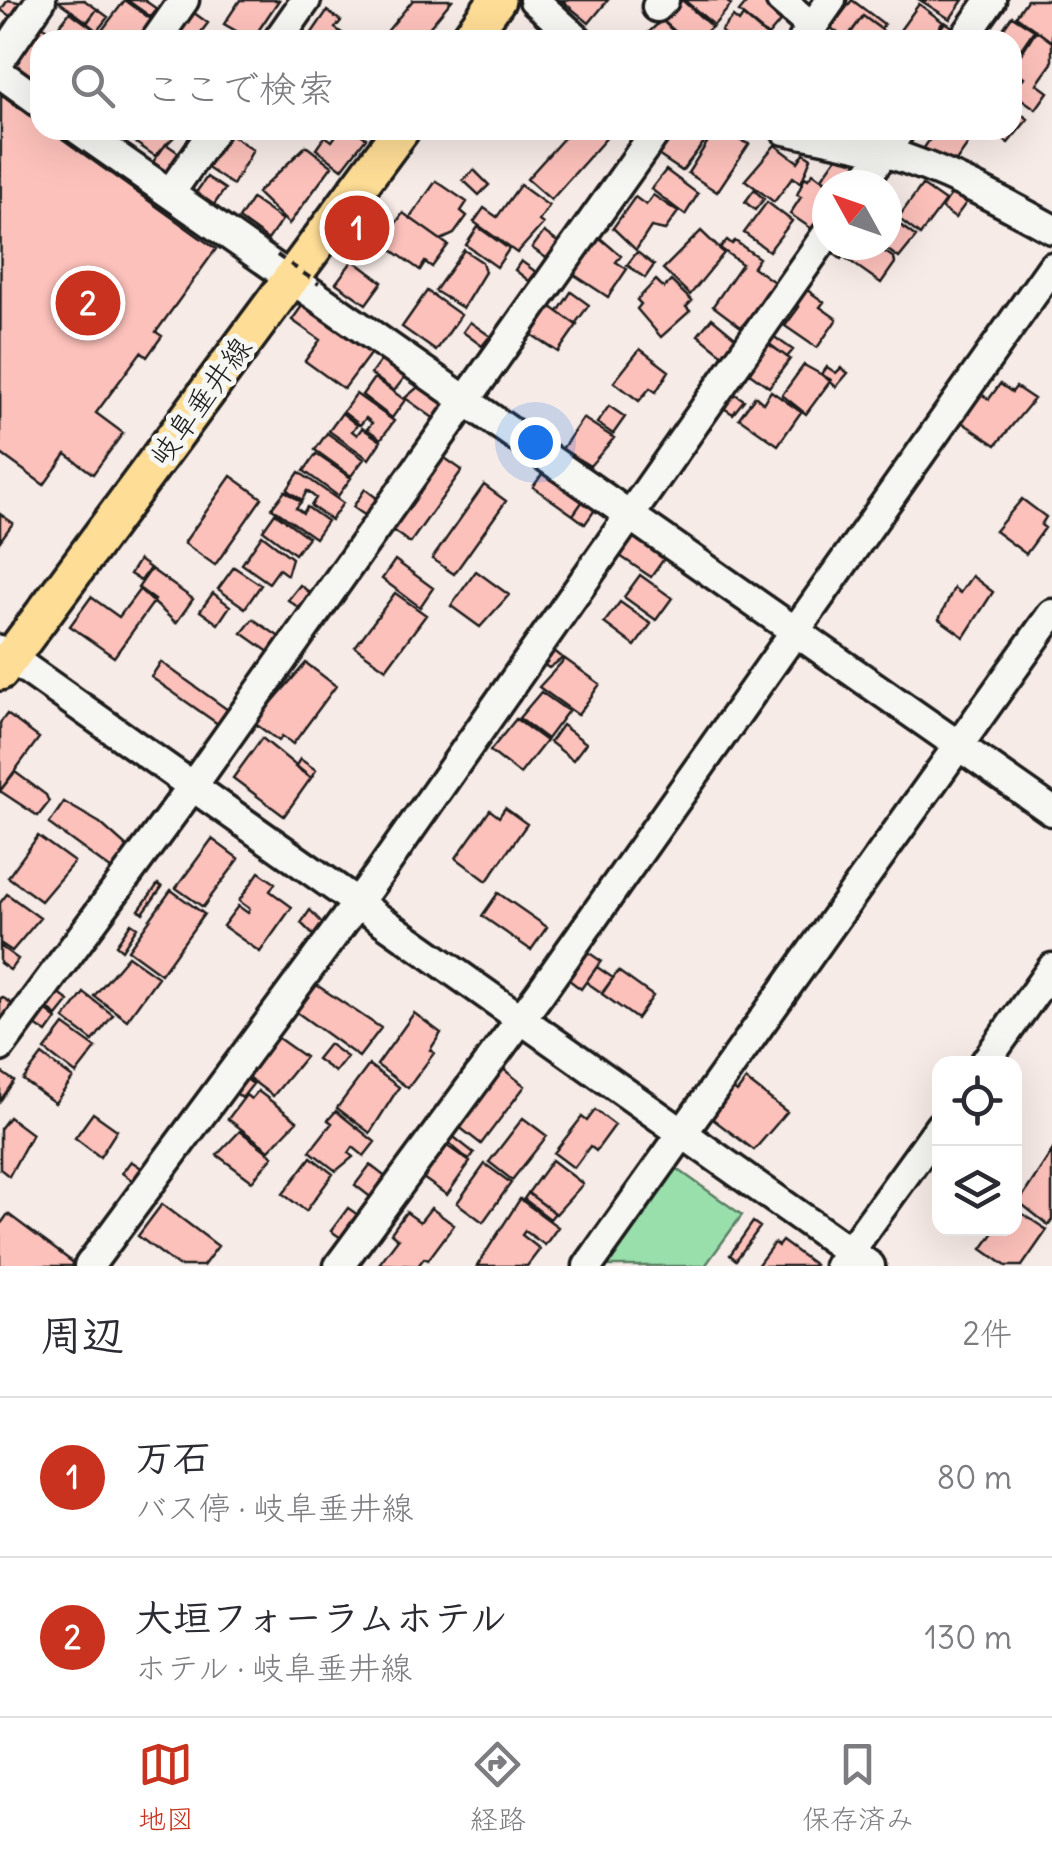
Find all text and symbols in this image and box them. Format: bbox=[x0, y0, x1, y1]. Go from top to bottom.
search box bbox=[30, 30, 1022, 140]
icon: search bbox=[65, 58, 120, 113]
text: ここで検索 bbox=[145, 65, 335, 112]
north arrow bbox=[812, 170, 902, 260]
pin: 1 bbox=[324, 190, 390, 266]
pin: 2 bbox=[56, 266, 120, 340]
street label: 岐阜垂井線 bbox=[141, 329, 259, 473]
your location bbox=[510, 417, 561, 468]
map controls bbox=[932, 1056, 1022, 1236]
button: locate bbox=[932, 1056, 1022, 1146]
button: layers bbox=[932, 1146, 1022, 1236]
text: 周辺 bbox=[40, 1309, 124, 1361]
text: 2件 bbox=[962, 1313, 1012, 1354]
text: 万石 bbox=[135, 1434, 211, 1481]
text: 1 bbox=[66, 1457, 79, 1498]
text: 80 m bbox=[937, 1457, 1012, 1498]
text: バス停 · 岐阜垂井線 bbox=[135, 1487, 413, 1528]
text: 大垣フォーラムホテル bbox=[135, 1594, 507, 1641]
text: 2 bbox=[64, 1617, 81, 1658]
text: 130 m bbox=[924, 1617, 1012, 1658]
text: ホテル · 岐阜垂井線 bbox=[135, 1647, 412, 1688]
tab: 地図 bbox=[138, 1737, 194, 1837]
tab: 経路 bbox=[470, 1737, 526, 1837]
tab: 保存済み bbox=[802, 1737, 914, 1837]

